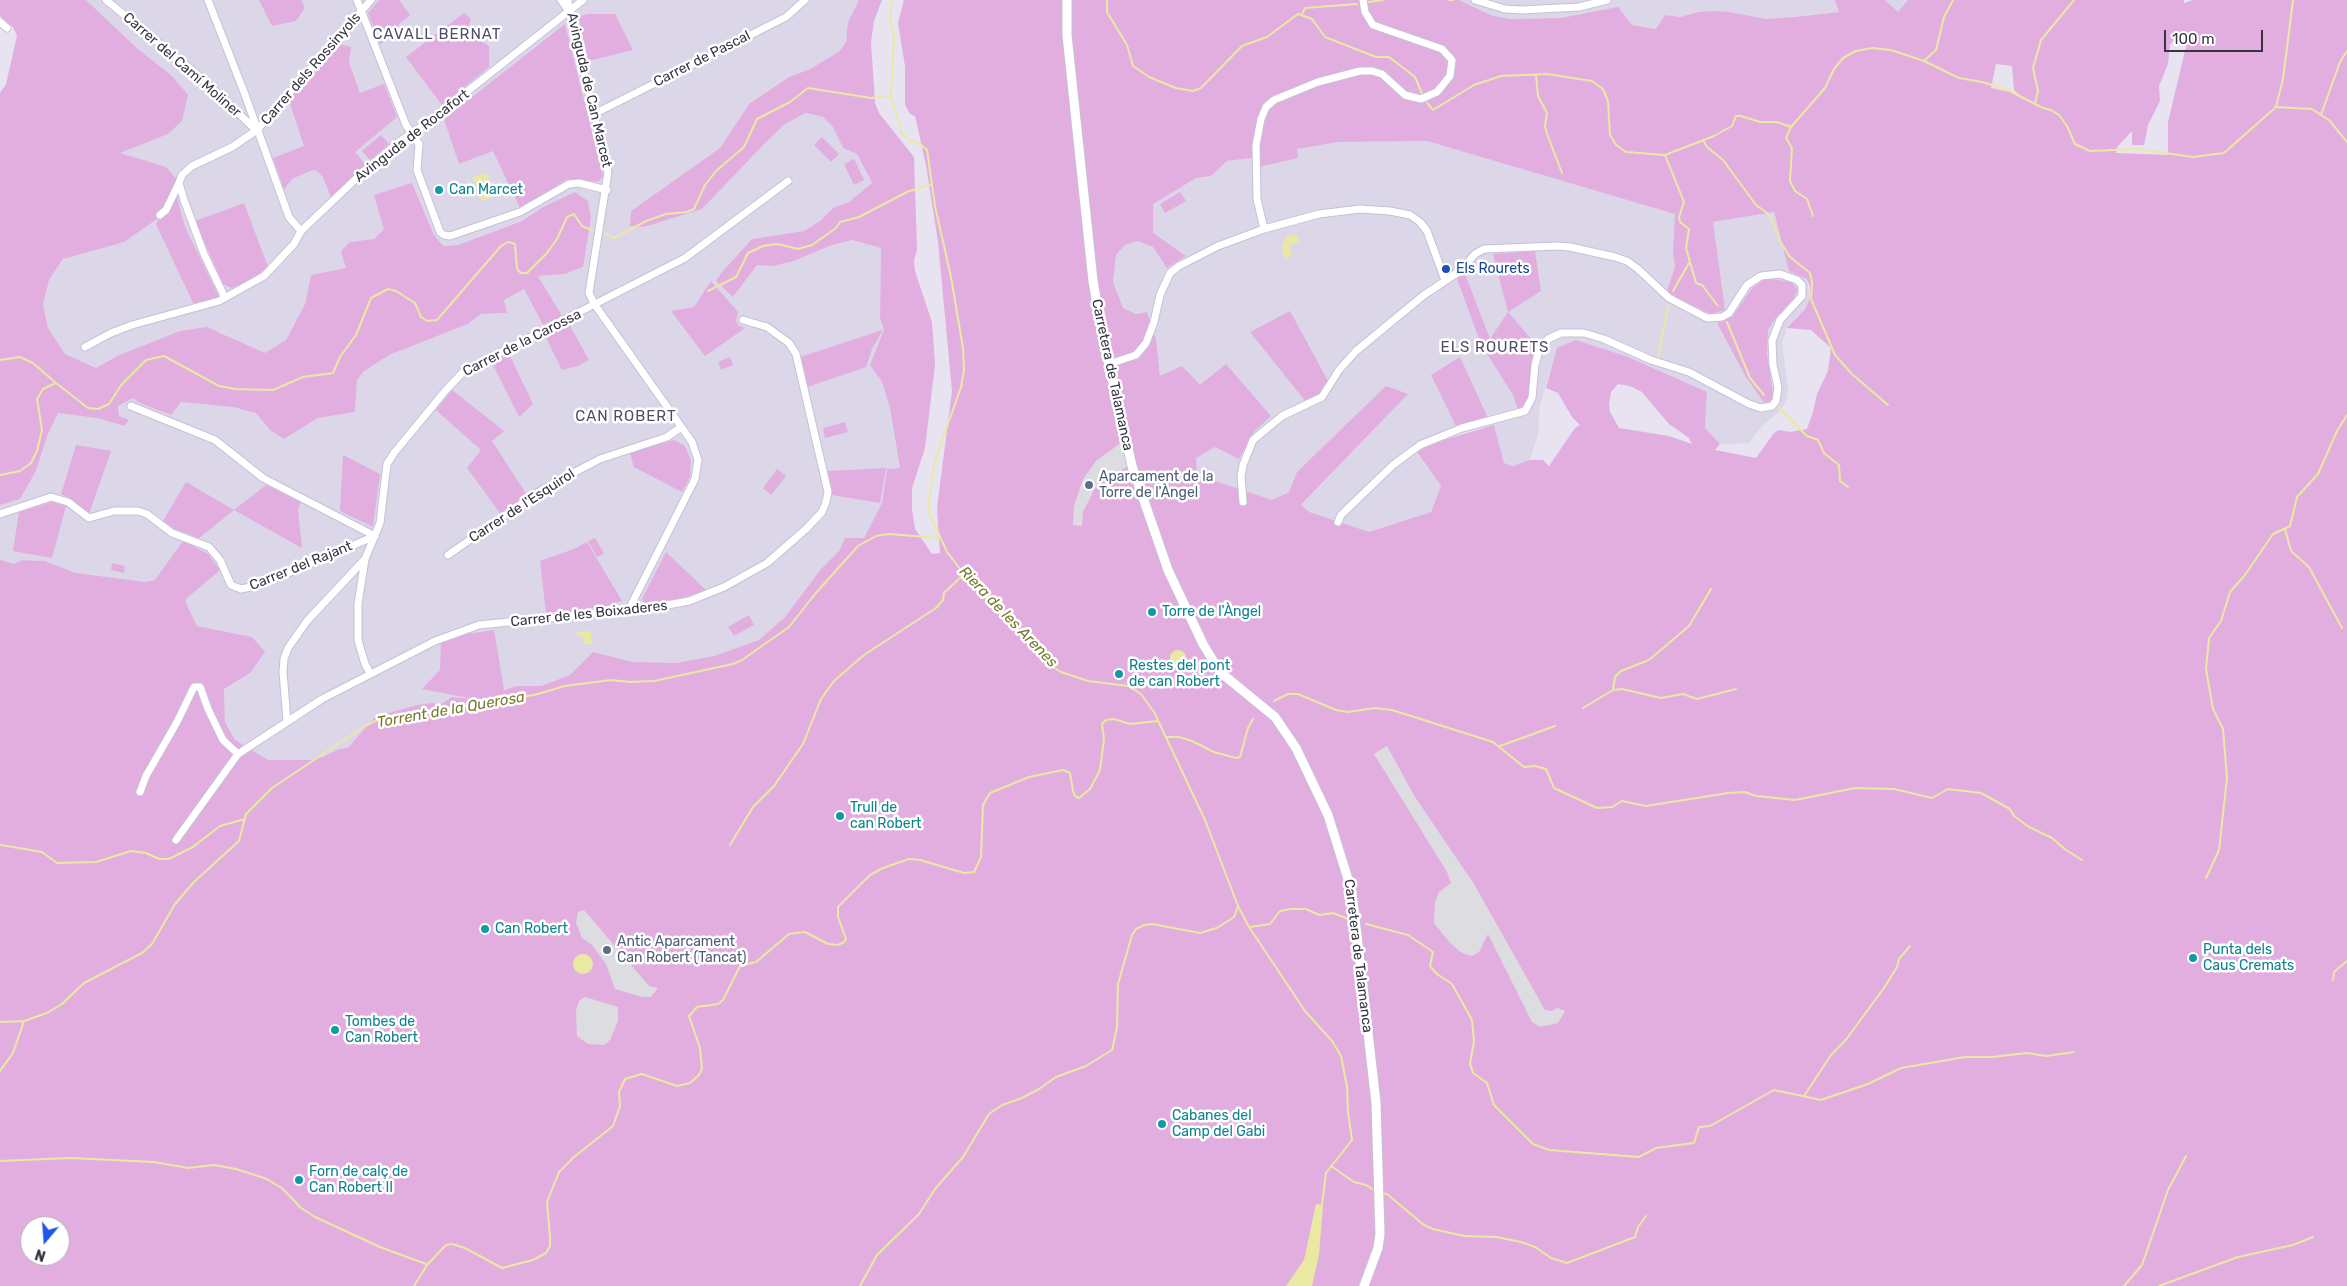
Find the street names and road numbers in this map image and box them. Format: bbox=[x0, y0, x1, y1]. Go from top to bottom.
street label: Carrer del Camí Moliner bbox=[119, 9, 245, 121]
street label: Carrer dels Rossinyols bbox=[258, 9, 364, 129]
street label: Avinguda de Can Marcet bbox=[563, 11, 615, 169]
street label: Carrer de Pascal bbox=[651, 27, 753, 91]
street label: Avinguda de Rocafort bbox=[351, 86, 473, 186]
street label: Carretera de Talamanca bbox=[1088, 298, 1136, 452]
street label: Carrer de la Carossa bbox=[460, 306, 584, 380]
street label: Carrer de l'Esquirol bbox=[466, 466, 578, 546]
street label: Carrer del Rajant bbox=[247, 538, 355, 594]
street label: Carrer de les Boixaderes bbox=[510, 597, 668, 631]
street label: Carretera de Talamanca bbox=[1340, 878, 1376, 1034]

